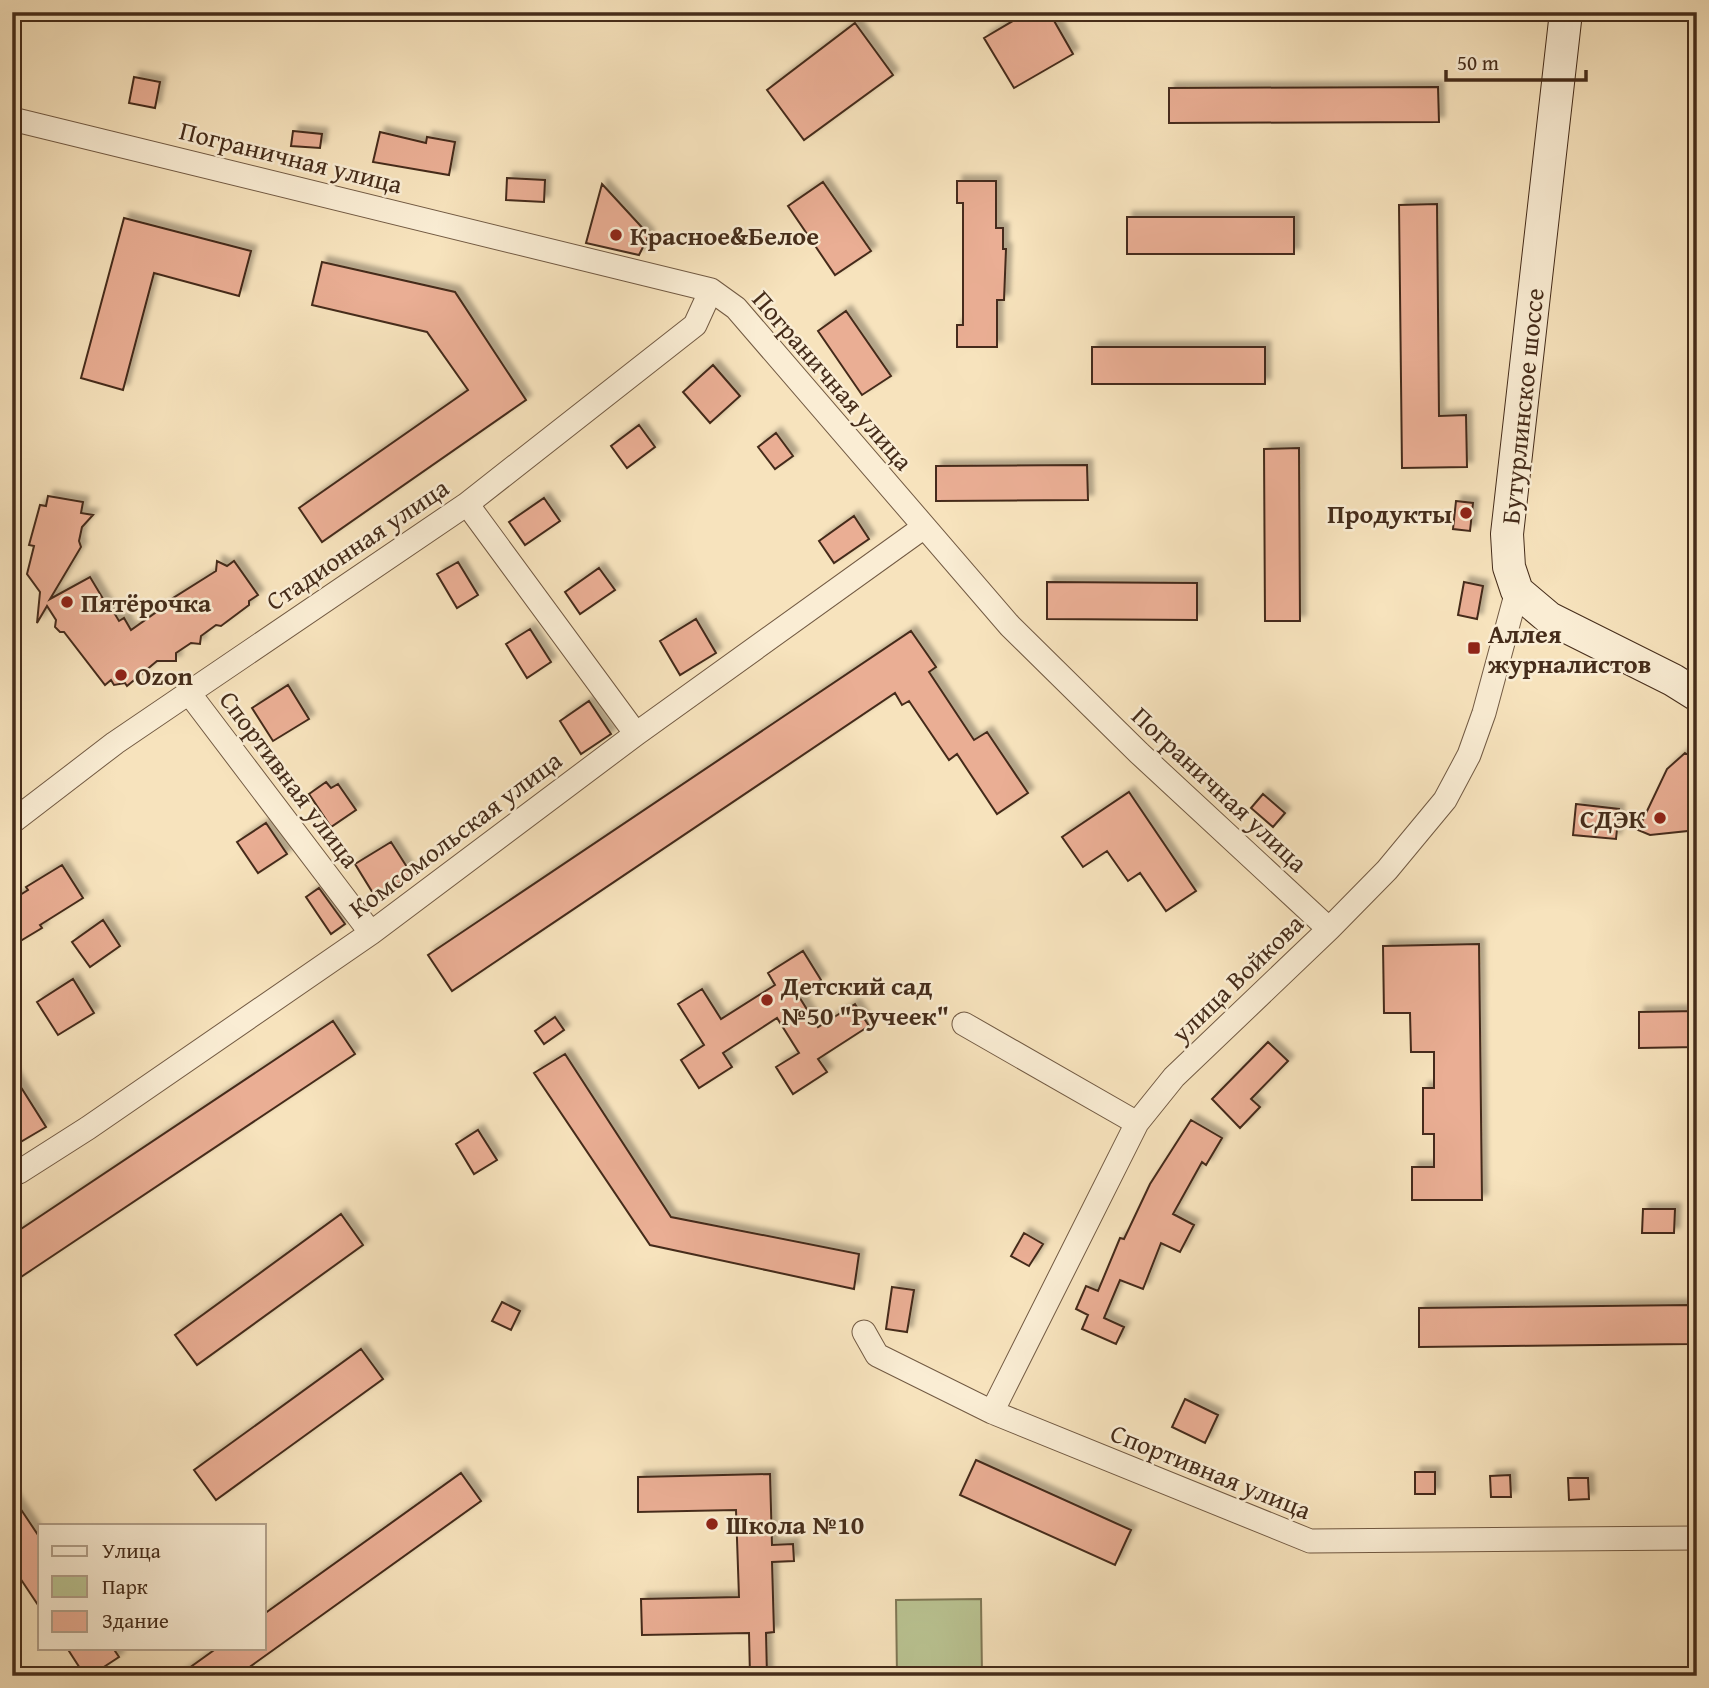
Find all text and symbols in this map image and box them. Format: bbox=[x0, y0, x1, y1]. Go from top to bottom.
scale bar bbox=[1446, 38, 1586, 82]
text: 50 m bbox=[1457, 47, 1499, 78]
street label: Пограничная улица bbox=[175, 110, 407, 204]
place label: Красное&Белое bbox=[630, 216, 819, 255]
marker: Красное&Белое bbox=[608, 227, 624, 243]
street label: Пограничная улица bbox=[743, 281, 923, 479]
street label: Бутурлинское шоссе bbox=[1490, 286, 1554, 526]
street label: Стадионная улица bbox=[258, 468, 457, 620]
place label: Продукты bbox=[1327, 494, 1452, 533]
marker: Продукты bbox=[1458, 505, 1474, 521]
place label: Пятёрочка bbox=[81, 583, 212, 622]
marker: Пятёрочка bbox=[59, 594, 75, 610]
place label: Аллея журналистов bbox=[1488, 614, 1651, 683]
marker: Аллея журналистов bbox=[1466, 640, 1482, 656]
place label: Ozon bbox=[135, 656, 194, 695]
marker: Ozon bbox=[113, 667, 129, 683]
street label: Спортивная улица bbox=[210, 682, 370, 876]
street label: Пограничная улица bbox=[1123, 697, 1317, 882]
street label: Комсомольская улица bbox=[340, 741, 570, 927]
place label: СДЭК bbox=[1580, 799, 1647, 838]
marker: СДЭК bbox=[1652, 810, 1668, 826]
street label: улица Войкова bbox=[1161, 904, 1313, 1052]
place label: Детский сад №50 "Ручеек" bbox=[780, 966, 949, 1035]
marker: Детский сад №50 "Ручеек" bbox=[759, 992, 775, 1008]
street label: Спортивная улица bbox=[1105, 1413, 1318, 1529]
place label: Школа №10 bbox=[726, 1505, 864, 1544]
marker: Школа №10 bbox=[704, 1516, 720, 1532]
legend bbox=[38, 1524, 266, 1650]
text: Улица bbox=[102, 1535, 161, 1566]
text: Парк bbox=[102, 1571, 148, 1602]
text: Здание bbox=[102, 1605, 169, 1636]

